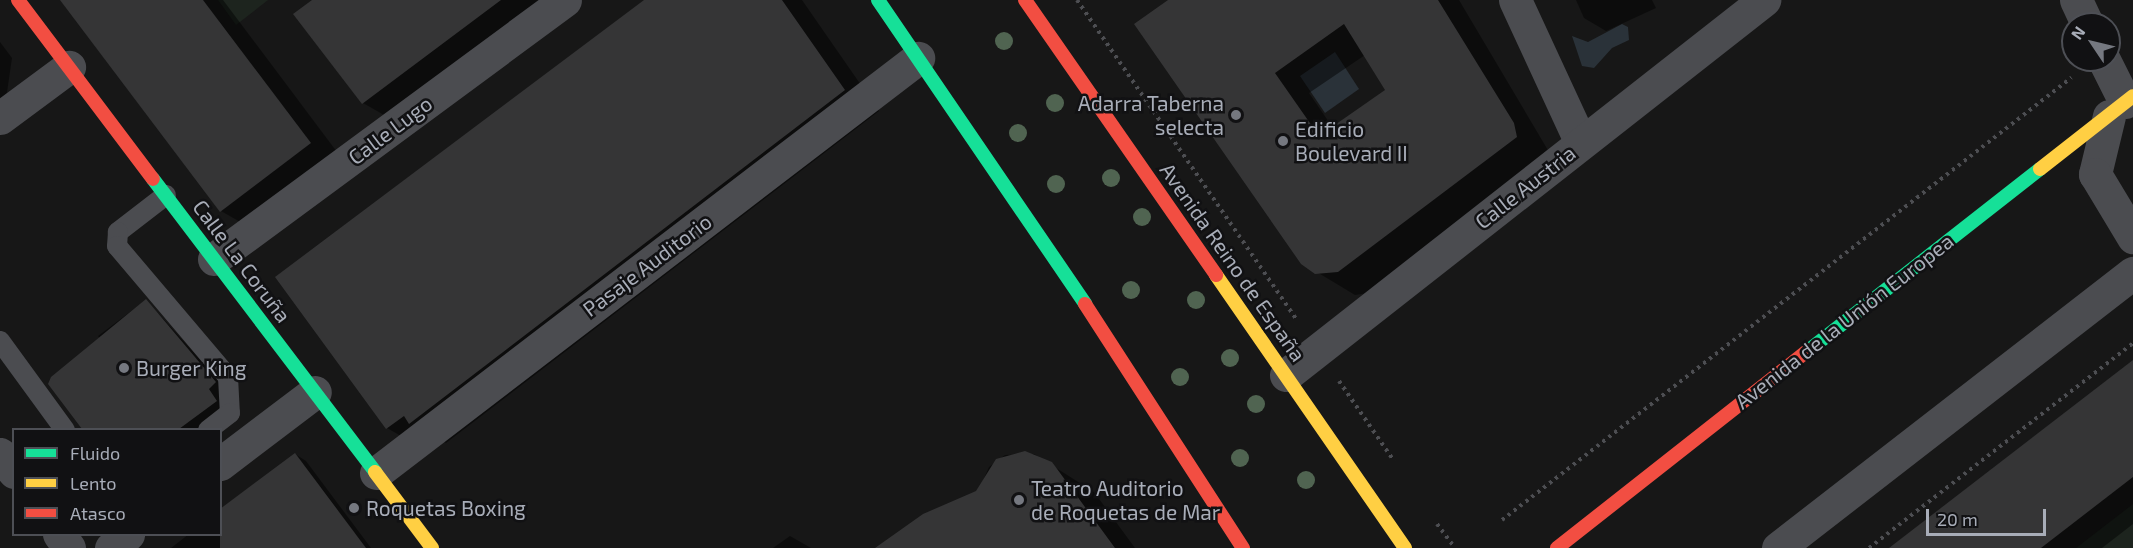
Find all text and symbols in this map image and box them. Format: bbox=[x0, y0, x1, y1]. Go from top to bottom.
north arrow bbox=[2061, 12, 2121, 72]
text: N bbox=[2066, 22, 2089, 43]
street label: Calle Lugo bbox=[343, 90, 437, 170]
place label: Adarra Taberna selecta bbox=[1077, 90, 1224, 140]
marker: Adarra Taberna selecta bbox=[1229, 108, 1243, 122]
place label: Edificio Boulevard II bbox=[1295, 116, 1408, 166]
marker: Edificio Boulevard II bbox=[1276, 134, 1290, 148]
street label: Calle Austria bbox=[1470, 140, 1580, 234]
street label: Avenida Reino de España bbox=[1155, 158, 1311, 366]
street label: Calle La Coruña bbox=[188, 195, 296, 327]
street label: Pasaje Auditorio bbox=[578, 208, 716, 322]
street label: Avenida de la Unión Europea bbox=[1730, 228, 1958, 414]
place label: Burger King bbox=[136, 355, 247, 381]
marker: Burger King bbox=[117, 361, 131, 375]
legend bbox=[12, 428, 222, 536]
text: Fluido bbox=[70, 442, 120, 464]
text: Lento bbox=[70, 472, 116, 494]
place label: Teatro Auditorio de Roquetas de Mar bbox=[1031, 475, 1220, 525]
marker: Teatro Auditorio de Roquetas de Mar bbox=[1012, 493, 1026, 507]
place label: Roquetas Boxing bbox=[366, 495, 526, 521]
scale bar bbox=[1929, 497, 2049, 535]
marker: Roquetas Boxing bbox=[347, 501, 361, 515]
text: Atasco bbox=[70, 502, 126, 524]
text: 20 m bbox=[1937, 508, 1978, 530]

